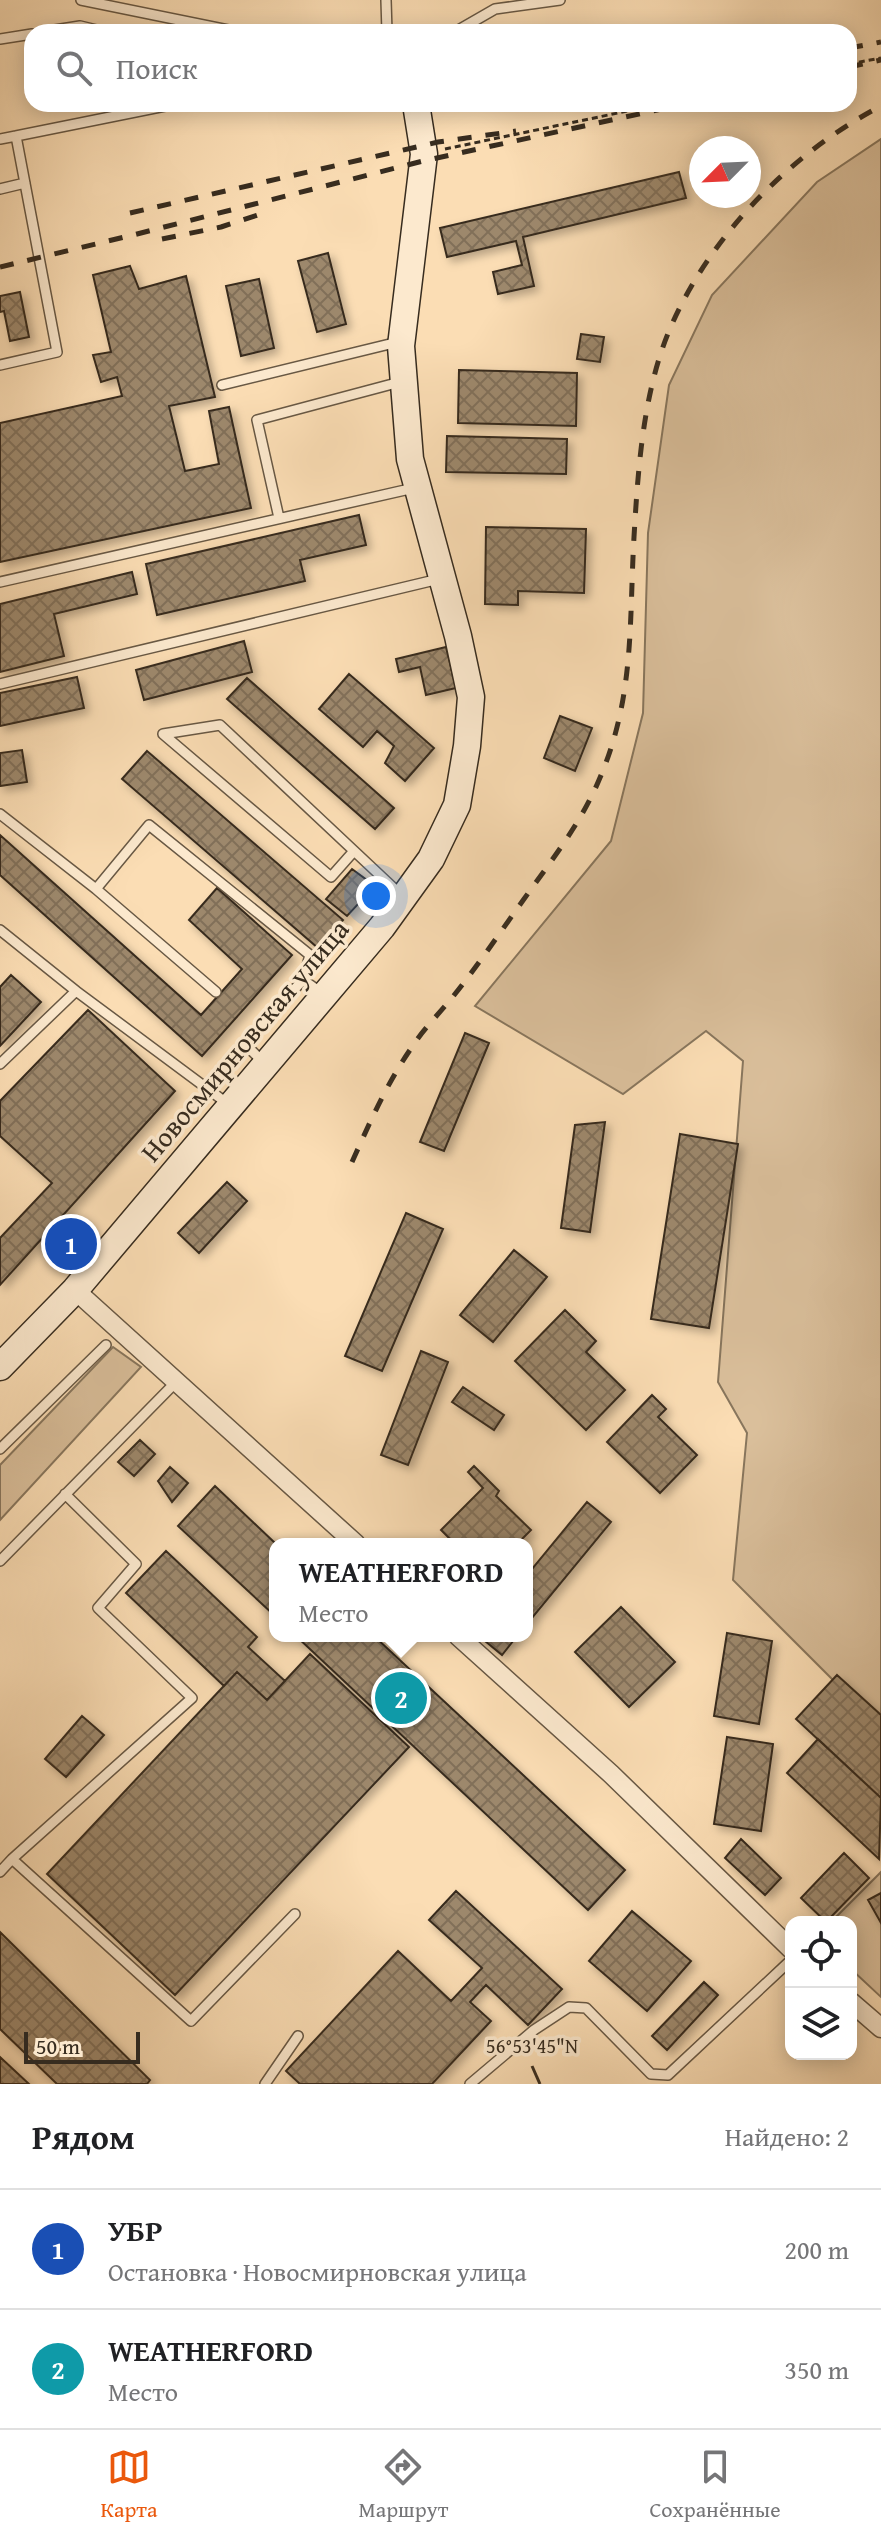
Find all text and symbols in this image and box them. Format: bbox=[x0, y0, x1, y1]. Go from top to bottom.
search box bbox=[24, 24, 857, 112]
icon: search bbox=[52, 46, 96, 90]
text: Поиск bbox=[116, 46, 198, 90]
north arrow bbox=[689, 136, 761, 208]
your location bbox=[356, 876, 396, 916]
street label: Новосмирновская улица bbox=[130, 909, 358, 1170]
pin: 1 bbox=[45, 1214, 97, 1274]
popup bbox=[269, 1538, 533, 1642]
text: WEATHERFORD bbox=[299, 1549, 503, 1593]
text: Место bbox=[299, 1593, 369, 1632]
pin: 2 bbox=[375, 1668, 427, 1728]
map controls bbox=[785, 1916, 857, 2060]
button: locate bbox=[785, 1916, 857, 1988]
button: layers bbox=[785, 1988, 857, 2060]
scale bar bbox=[24, 2028, 140, 2064]
text: 50 m bbox=[36, 2030, 80, 2062]
text: 56°53'45"N bbox=[486, 2031, 578, 2060]
text: Рядом bbox=[32, 2112, 135, 2161]
text: Найдено: 2 bbox=[725, 2117, 849, 2156]
text: УБР bbox=[108, 2208, 163, 2252]
text: 1 bbox=[51, 2230, 65, 2269]
text: 200 m bbox=[784, 2230, 849, 2269]
text: Остановка · Новосмирновская улица bbox=[108, 2252, 527, 2291]
text: WEATHERFORD bbox=[108, 2328, 313, 2372]
text: 2 bbox=[51, 2350, 65, 2389]
text: 350 m bbox=[784, 2350, 849, 2389]
text: Место bbox=[108, 2372, 178, 2411]
tab: Карта bbox=[100, 2445, 157, 2525]
tab: Маршрут bbox=[358, 2445, 448, 2525]
tab: Сохранённые bbox=[649, 2445, 780, 2525]

